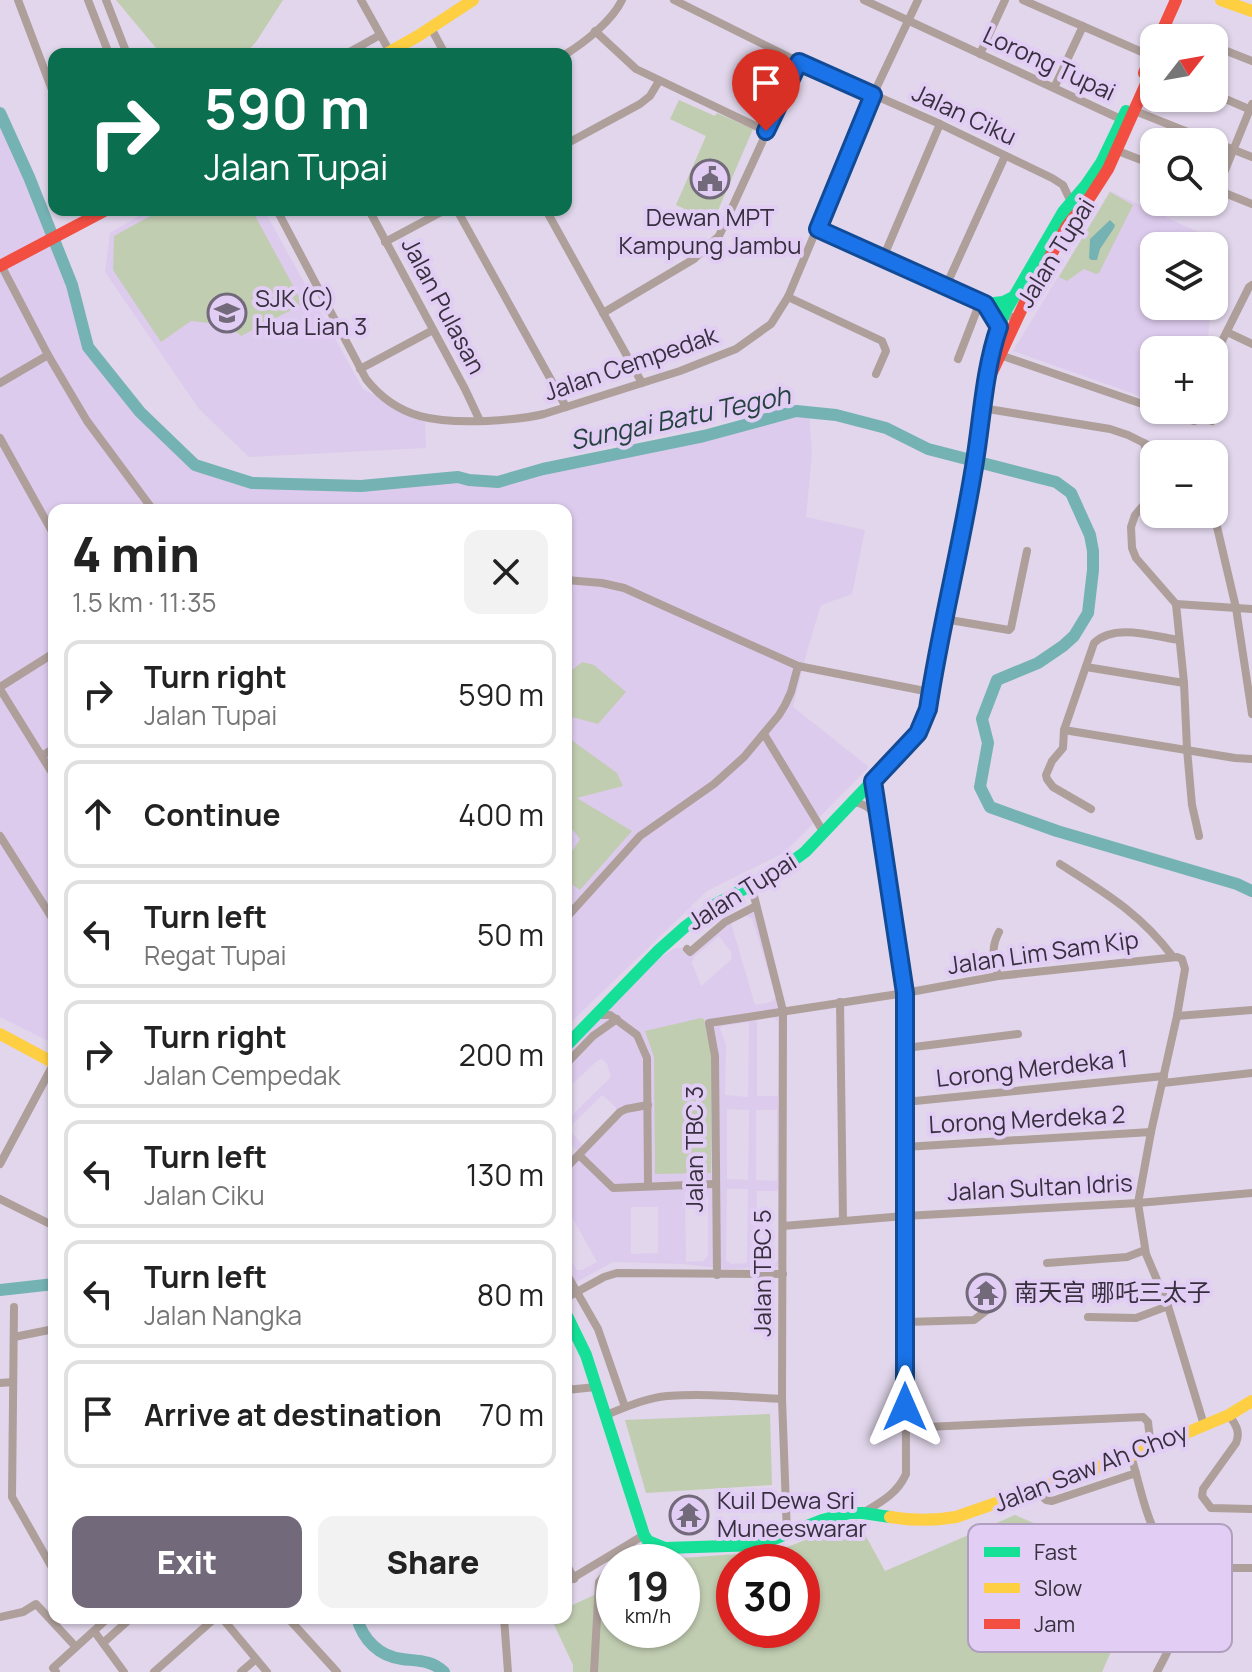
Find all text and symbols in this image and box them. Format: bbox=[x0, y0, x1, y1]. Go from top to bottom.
street label: Lorong Tupai bbox=[978, 18, 1121, 108]
north arrow bbox=[1140, 24, 1228, 112]
map controls bbox=[1140, 24, 1228, 528]
pin bbox=[732, 49, 800, 131]
icon: arrive bbox=[744, 61, 788, 105]
text: 590 m bbox=[204, 69, 370, 146]
street label: Jalan Ciku bbox=[907, 75, 1022, 152]
icon: right bbox=[72, 80, 176, 184]
button: search bbox=[1140, 128, 1228, 216]
text: Jalan Tupai bbox=[204, 142, 388, 191]
public building icon: Dewan MPT Kampung Jambu bbox=[689, 158, 731, 200]
street label: Jalan Tupai bbox=[1008, 191, 1101, 313]
place label: Dewan MPT Kampung Jambu bbox=[619, 200, 801, 261]
street label: Jalan Pulasan bbox=[394, 231, 494, 379]
button: layers bbox=[1140, 232, 1228, 320]
place label: SJK (C) Hua Lian 3 bbox=[255, 281, 367, 342]
school or university icon: SJK (C) Hua Lian 3 bbox=[206, 292, 248, 334]
street label: Jalan Cempedak bbox=[539, 317, 723, 408]
button: + bbox=[1140, 336, 1228, 424]
water label: Sungai Batu Tegoh bbox=[566, 376, 795, 458]
button: − bbox=[1140, 440, 1228, 528]
text: 4 min bbox=[72, 521, 200, 586]
button: close bbox=[464, 530, 548, 614]
text: 1.5 km · 11:35 bbox=[72, 584, 217, 620]
text: Turn right bbox=[144, 656, 287, 697]
icon: right bbox=[76, 672, 120, 716]
text: 590 m bbox=[458, 674, 544, 715]
text: Jalan Tupai bbox=[144, 697, 277, 733]
icon: ahead bbox=[76, 792, 120, 836]
text: Continue bbox=[144, 794, 280, 835]
text: 400 m bbox=[458, 794, 544, 835]
street label: Jalan Tupai bbox=[680, 844, 802, 937]
text: Turn left bbox=[144, 896, 267, 937]
icon: left bbox=[76, 912, 120, 956]
text: 50 m bbox=[477, 914, 544, 955]
street label: Jalan Lim Sam Kip bbox=[945, 922, 1141, 981]
text: Regat Tupai bbox=[144, 937, 287, 973]
text: Turn right bbox=[144, 1016, 287, 1057]
icon: right bbox=[76, 1032, 120, 1076]
text: 200 m bbox=[459, 1034, 544, 1075]
street label: Lorong Merdeka 1 bbox=[934, 1041, 1129, 1094]
text: Jalan Cempedak bbox=[144, 1057, 340, 1093]
street label: Jalan TBC 3 bbox=[677, 1086, 710, 1212]
street label: Lorong Merdeka 2 bbox=[928, 1097, 1126, 1140]
text: Turn left bbox=[144, 1136, 267, 1177]
icon: left bbox=[76, 1152, 120, 1196]
text: 130 m bbox=[466, 1154, 544, 1195]
street label: Jalan Sultan Idris bbox=[946, 1165, 1134, 1208]
text: Jalan Ciku bbox=[144, 1177, 265, 1213]
street label: Jalan TBC 5 bbox=[745, 1209, 778, 1337]
text: Turn left bbox=[144, 1256, 267, 1297]
icon: left bbox=[76, 1272, 120, 1316]
temple icon: 南天宫 哪吒三太子 bbox=[965, 1272, 1007, 1314]
text: 80 m bbox=[477, 1274, 544, 1315]
place label: 南天宫 哪吒三太子 bbox=[1014, 1275, 1211, 1308]
text: Jalan Nangka bbox=[144, 1297, 302, 1333]
position arrow bbox=[863, 1365, 947, 1449]
icon: arrive bbox=[76, 1392, 120, 1436]
text: Arrive at destination bbox=[144, 1394, 442, 1435]
text: 70 m bbox=[479, 1394, 544, 1435]
street label: Jalan Saw Ah Choy bbox=[989, 1414, 1193, 1519]
place label: Kuil Dewa Sri Muneeswarar bbox=[717, 1483, 867, 1544]
temple icon: Kuil Dewa Sri Muneeswarar bbox=[668, 1494, 710, 1536]
button: Exit bbox=[72, 1516, 302, 1608]
button: Share bbox=[318, 1516, 548, 1608]
legend bbox=[968, 1524, 1232, 1652]
text: Fast bbox=[1034, 1537, 1077, 1567]
speed limit sign: 30 bbox=[716, 1544, 820, 1648]
text: 19 bbox=[627, 1558, 669, 1613]
text: Slow bbox=[1034, 1573, 1082, 1603]
text: km/h bbox=[625, 1602, 671, 1629]
text: Jam bbox=[1034, 1609, 1075, 1639]

